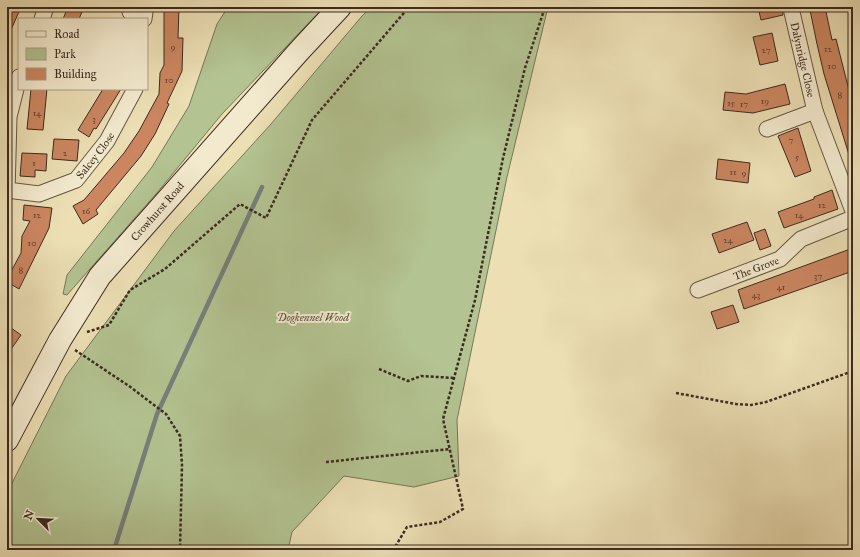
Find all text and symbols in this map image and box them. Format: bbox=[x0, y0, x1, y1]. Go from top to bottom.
legend bbox=[18, 18, 148, 90]
street label: Dalynridge Close bbox=[788, 21, 818, 99]
text: Road bbox=[54, 27, 80, 41]
house number: 9 bbox=[171, 41, 176, 52]
house number: 12 bbox=[824, 43, 833, 54]
house number: 27 bbox=[762, 44, 771, 55]
text: Park bbox=[54, 47, 76, 61]
house number: 10 bbox=[828, 60, 836, 71]
text: Building bbox=[54, 67, 97, 82]
house number: 10 bbox=[165, 74, 173, 85]
house number: 8 bbox=[838, 89, 843, 100]
house number: 19 bbox=[761, 95, 769, 106]
house number: 15 bbox=[727, 97, 736, 108]
house number: 17 bbox=[740, 98, 748, 109]
house number: 14 bbox=[33, 107, 42, 118]
house number: 3 bbox=[92, 113, 96, 124]
street label: Salcey Close bbox=[73, 130, 117, 181]
house number: 7 bbox=[789, 134, 794, 145]
house number: 2 bbox=[63, 147, 68, 158]
house number: 5 bbox=[795, 151, 800, 162]
house number: 1 bbox=[32, 157, 36, 168]
house number: 11 bbox=[729, 166, 737, 177]
house number: 9 bbox=[742, 167, 747, 178]
street label: Crowhurst Road bbox=[128, 179, 187, 243]
house number: 12 bbox=[818, 199, 827, 210]
house number: 16 bbox=[82, 205, 90, 216]
house number: 12 bbox=[33, 209, 42, 220]
house number: 14 bbox=[795, 209, 804, 220]
house number: 24 bbox=[723, 234, 734, 245]
house number: 10 bbox=[28, 237, 36, 248]
street label: The Grove bbox=[731, 253, 781, 283]
house number: 8 bbox=[19, 264, 24, 275]
house number: 37 bbox=[814, 270, 822, 281]
house number: 41 bbox=[777, 281, 786, 292]
house number: 43 bbox=[752, 289, 761, 300]
park label: Dogkennel Wood bbox=[277, 311, 350, 324]
north arrow bbox=[18, 499, 58, 539]
text: N bbox=[21, 508, 37, 522]

